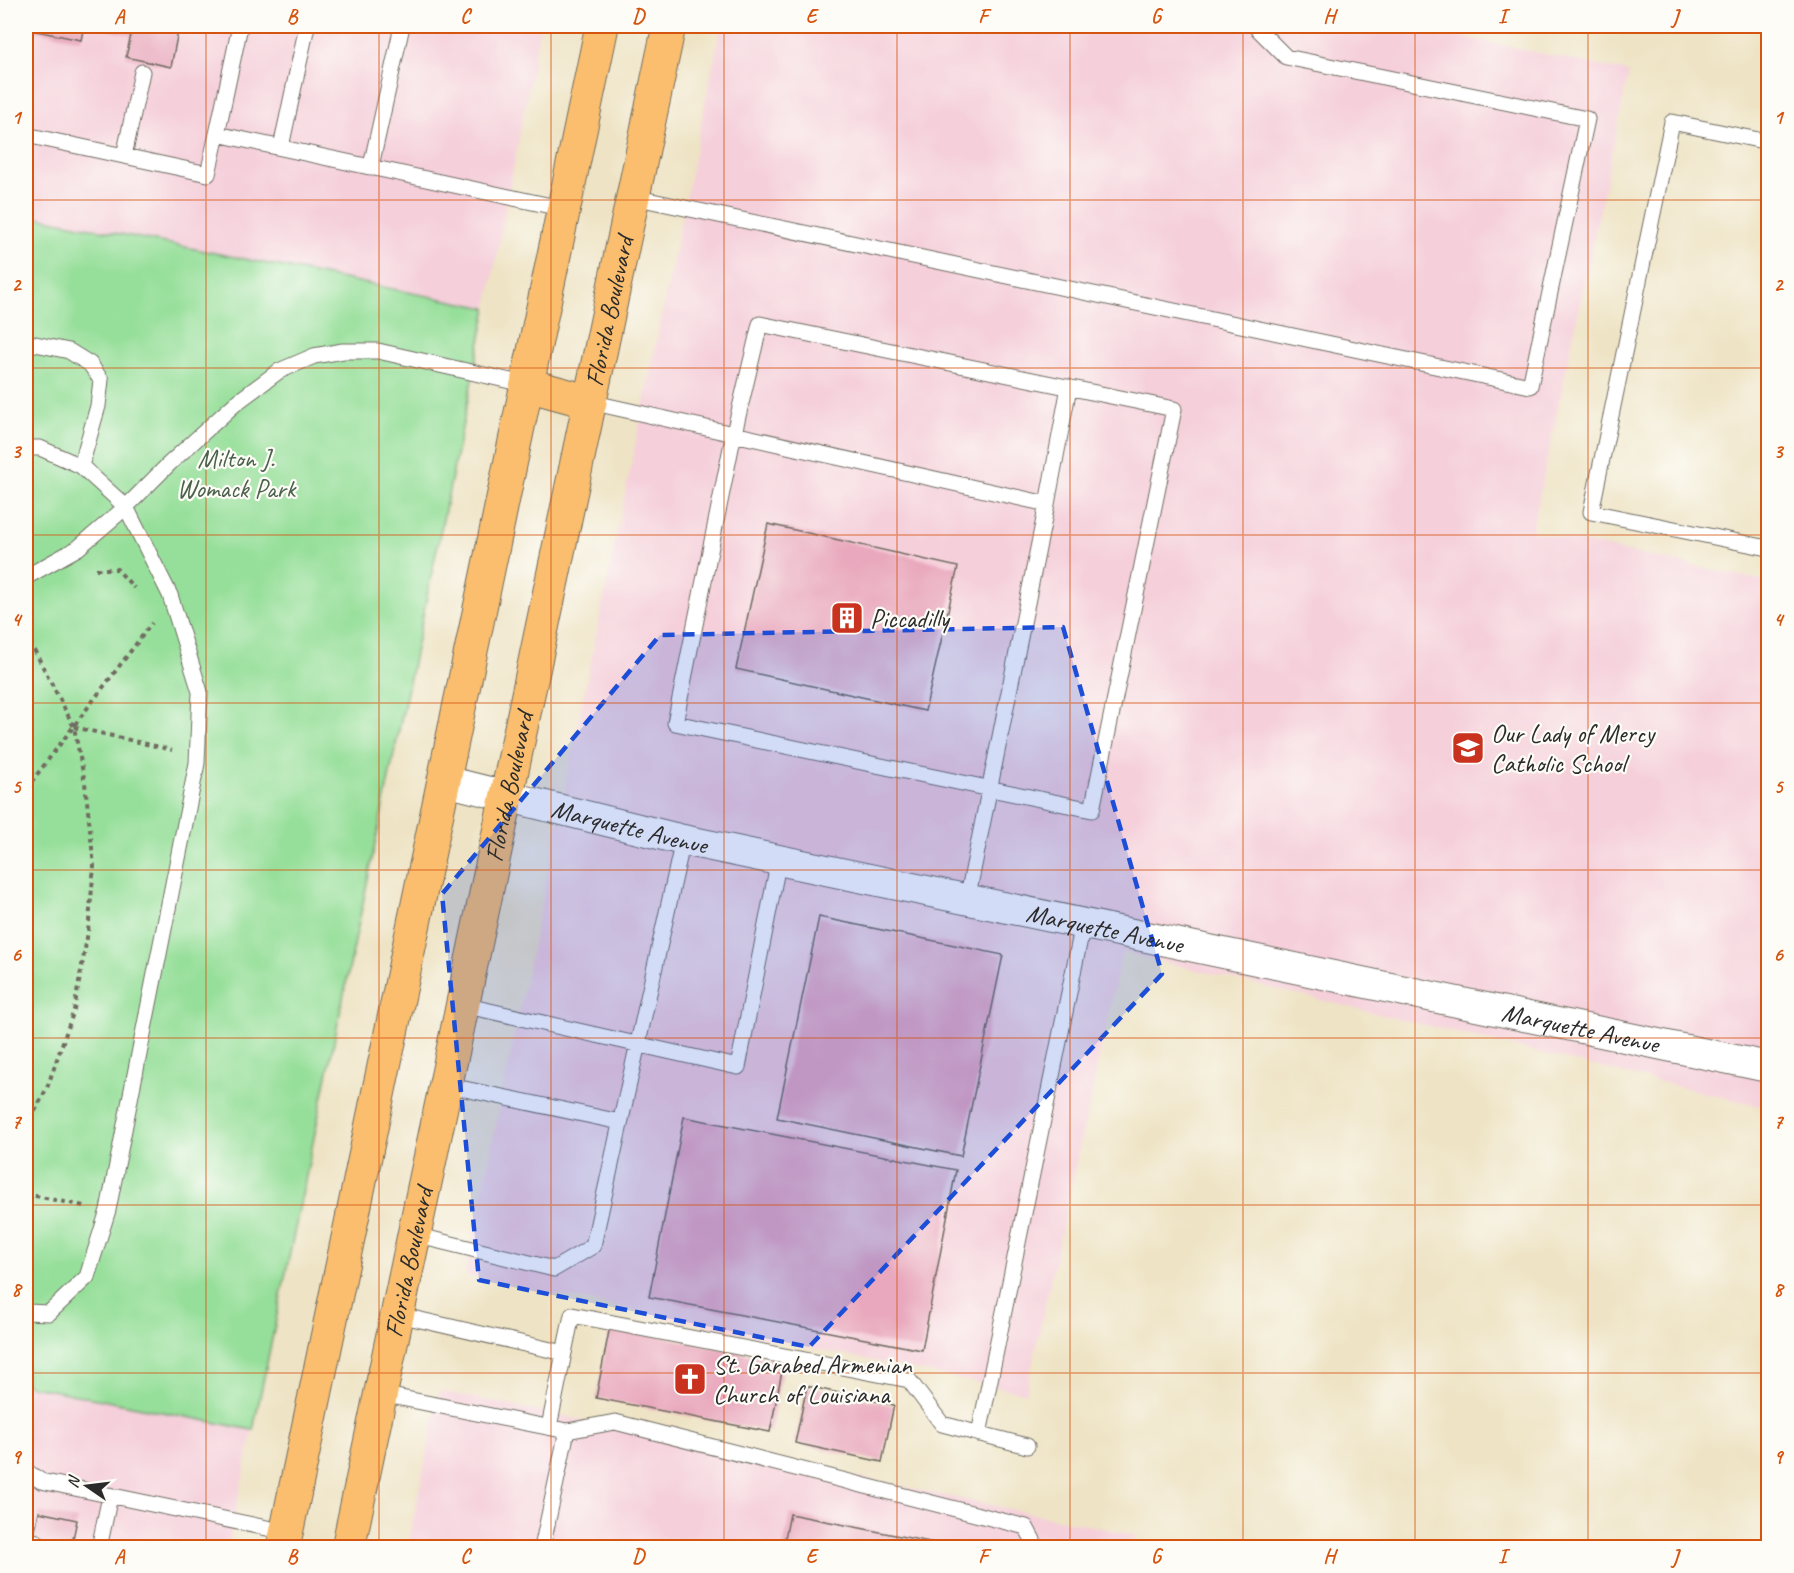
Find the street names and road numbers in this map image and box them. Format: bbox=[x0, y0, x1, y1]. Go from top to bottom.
street label: Florida Boulevard bbox=[577, 230, 642, 389]
street label: Florida Boulevard bbox=[477, 705, 542, 865]
street label: Marquette Avenue bbox=[548, 792, 713, 862]
street label: Marquette Avenue bbox=[1023, 896, 1188, 962]
street label: Marquette Avenue bbox=[1499, 996, 1664, 1061]
street label: Florida Boulevard bbox=[377, 1181, 441, 1340]

